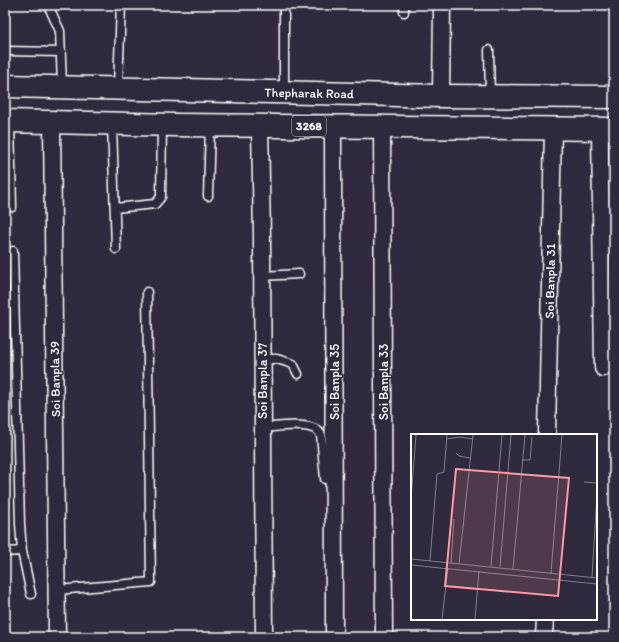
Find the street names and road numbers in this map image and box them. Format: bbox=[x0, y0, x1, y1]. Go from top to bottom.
street label: Thepharak Road bbox=[264, 85, 354, 101]
road number: 3268 bbox=[292, 116, 326, 136]
street label: Soi Banpla 31 bbox=[542, 243, 558, 319]
street label: Soi Banpla 39 bbox=[47, 341, 63, 417]
street label: Soi Banpla 37 bbox=[255, 343, 270, 419]
street label: Soi Banpla 35 bbox=[327, 344, 342, 420]
street label: Soi Banpla 33 bbox=[376, 344, 391, 420]

